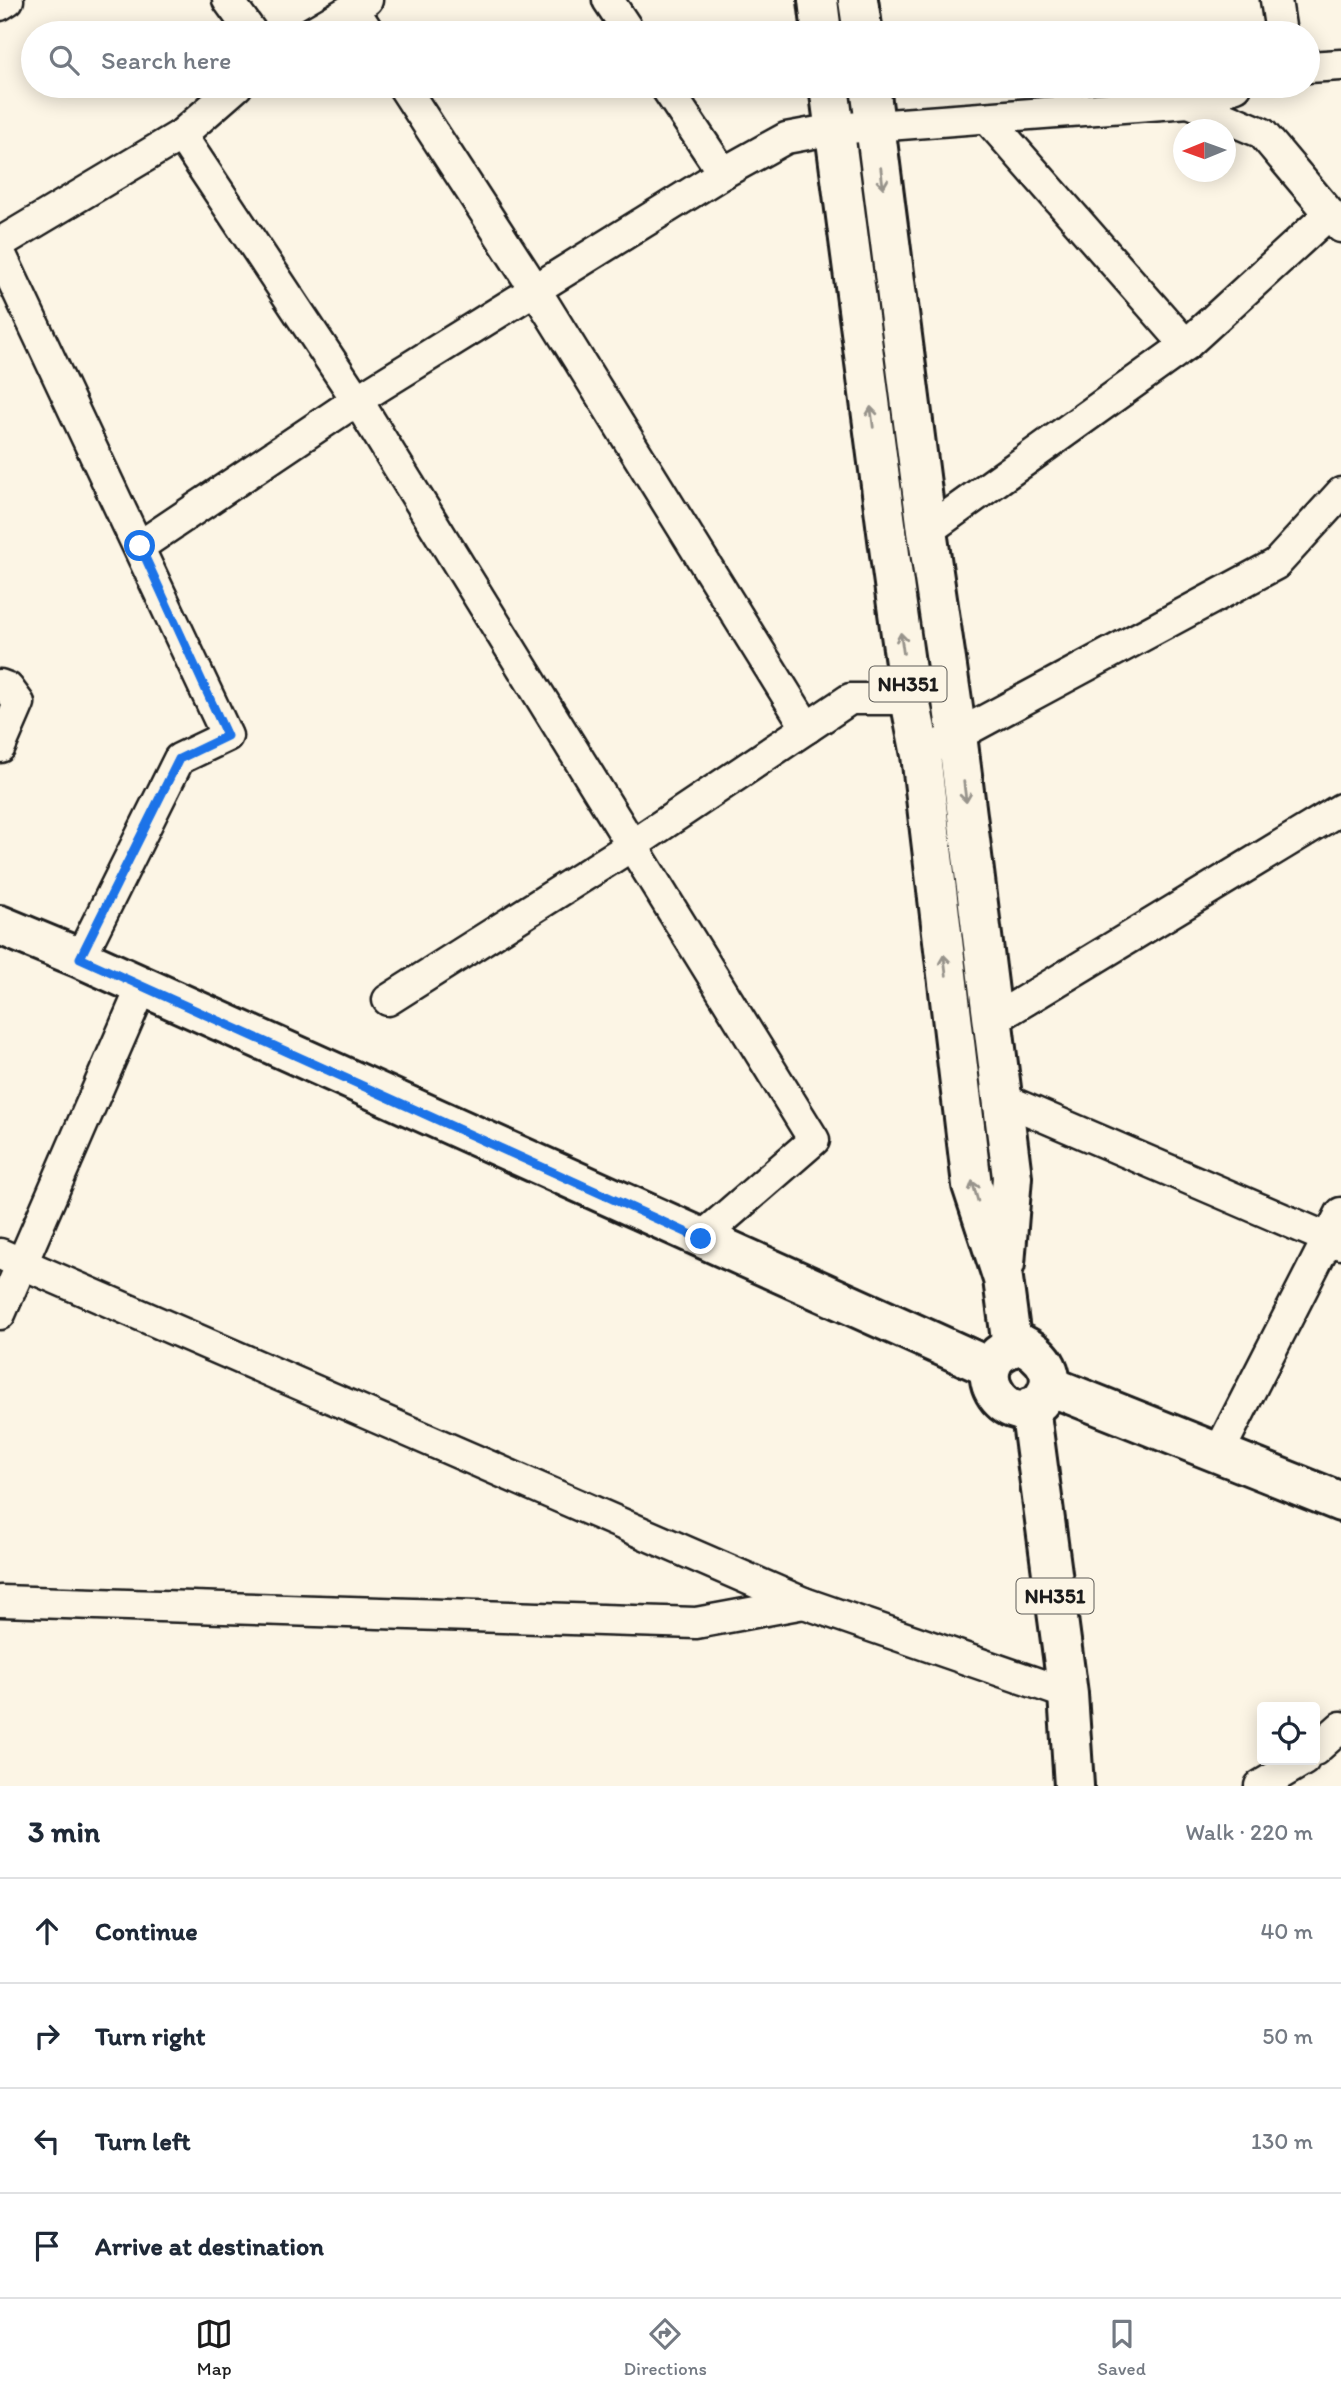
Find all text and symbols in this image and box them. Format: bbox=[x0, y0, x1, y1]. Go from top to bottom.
search box bbox=[21, 21, 1320, 98]
icon: search bbox=[45, 41, 83, 79]
text: Search here bbox=[101, 44, 231, 76]
north arrow bbox=[1173, 119, 1236, 182]
one-way arrow bbox=[876, 166, 889, 189]
one-way arrow bbox=[866, 406, 879, 429]
route start bbox=[124, 530, 155, 561]
one-way arrow bbox=[896, 632, 909, 655]
road number: NH351 bbox=[870, 666, 946, 702]
one-way arrow bbox=[958, 780, 971, 802]
one-way arrow bbox=[939, 955, 952, 977]
one-way arrow bbox=[967, 1180, 980, 1202]
route end bbox=[685, 1223, 716, 1254]
road number: NH351 bbox=[1016, 1578, 1094, 1614]
map controls bbox=[1257, 1702, 1320, 1765]
button: locate bbox=[1257, 1702, 1320, 1765]
text: 3 min bbox=[28, 1813, 100, 1850]
text: Walk · 220 m bbox=[1185, 1818, 1313, 1846]
icon: ahead bbox=[28, 1912, 66, 1950]
text: Continue bbox=[95, 1915, 198, 1947]
text: 40 m bbox=[1260, 1917, 1313, 1945]
icon: right bbox=[28, 2017, 66, 2055]
text: Turn right bbox=[95, 2020, 206, 2052]
text: 50 m bbox=[1262, 2022, 1313, 2050]
icon: left bbox=[28, 2122, 66, 2160]
text: Turn left bbox=[95, 2125, 191, 2157]
text: 130 m bbox=[1251, 2127, 1313, 2155]
icon: arrive bbox=[28, 2227, 66, 2265]
text: Arrive at destination bbox=[95, 2230, 324, 2262]
tab: Map bbox=[195, 2315, 233, 2380]
tab: Directions bbox=[623, 2315, 707, 2380]
tab: Saved bbox=[1097, 2315, 1146, 2380]

